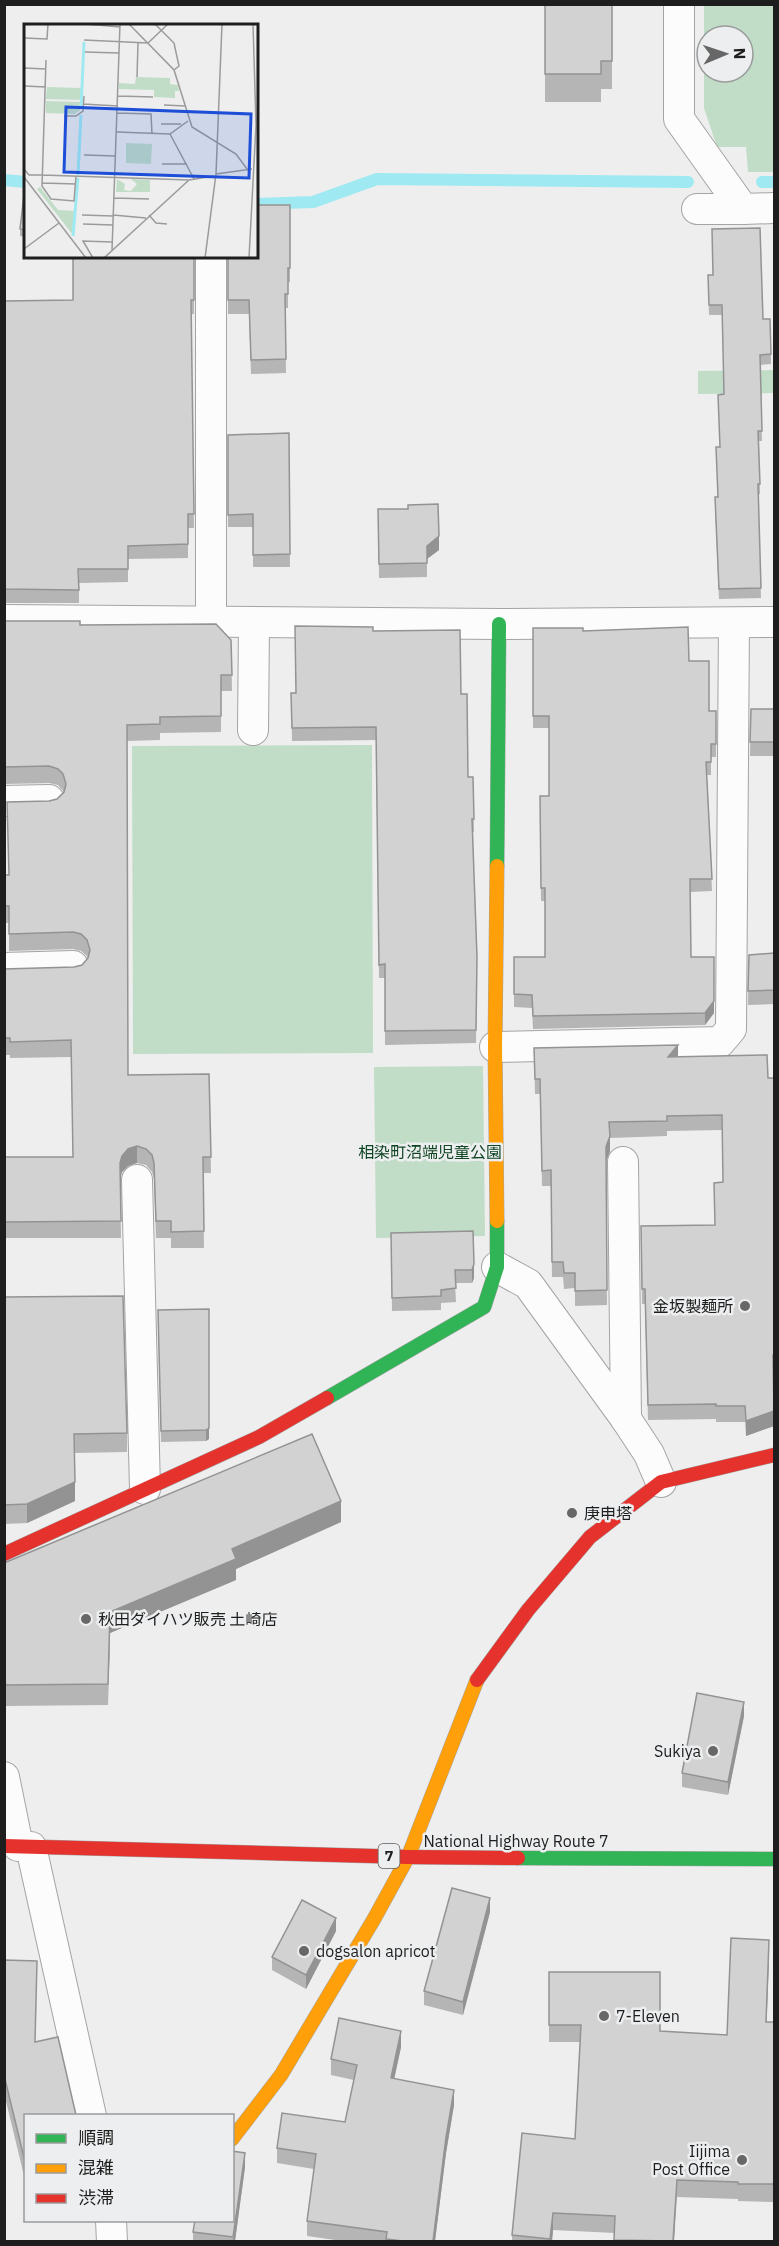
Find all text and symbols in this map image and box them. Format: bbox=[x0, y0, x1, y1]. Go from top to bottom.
inset map bbox=[24, 24, 258, 258]
north arrow bbox=[695, 24, 755, 84]
text: N bbox=[730, 47, 750, 60]
park label: 相染町沼端児童公園 bbox=[358, 1142, 502, 1162]
place label: 金坂製麺所 bbox=[653, 1296, 733, 1316]
marker: 金坂製麺所 bbox=[738, 1299, 752, 1313]
place label: 庚申塔 bbox=[584, 1503, 632, 1523]
marker: 庚申塔 bbox=[565, 1506, 579, 1520]
place label: 秋田ダイハツ販売 土崎店 bbox=[98, 1609, 277, 1629]
marker: 秋田ダイハツ販売 土崎店 bbox=[79, 1612, 93, 1626]
place label: Sukiya bbox=[654, 1741, 701, 1761]
marker: Sukiya bbox=[706, 1744, 720, 1758]
street label: National Highway Route 7 bbox=[423, 1831, 609, 1851]
road number: 7 bbox=[378, 1844, 400, 1868]
place label: dogsalon apricot bbox=[316, 1941, 435, 1961]
marker: dogsalon apricot bbox=[297, 1944, 311, 1958]
place label: 7-Eleven bbox=[616, 2006, 680, 2026]
marker: 7-Eleven bbox=[597, 2009, 611, 2023]
legend bbox=[24, 2114, 234, 2222]
text: 順調 bbox=[78, 2126, 114, 2149]
place label: Iijima Post Office bbox=[652, 2141, 730, 2179]
marker: Iijima Post Office bbox=[735, 2153, 749, 2167]
text: 混雑 bbox=[78, 2156, 114, 2179]
text: 渋滞 bbox=[78, 2186, 114, 2209]

